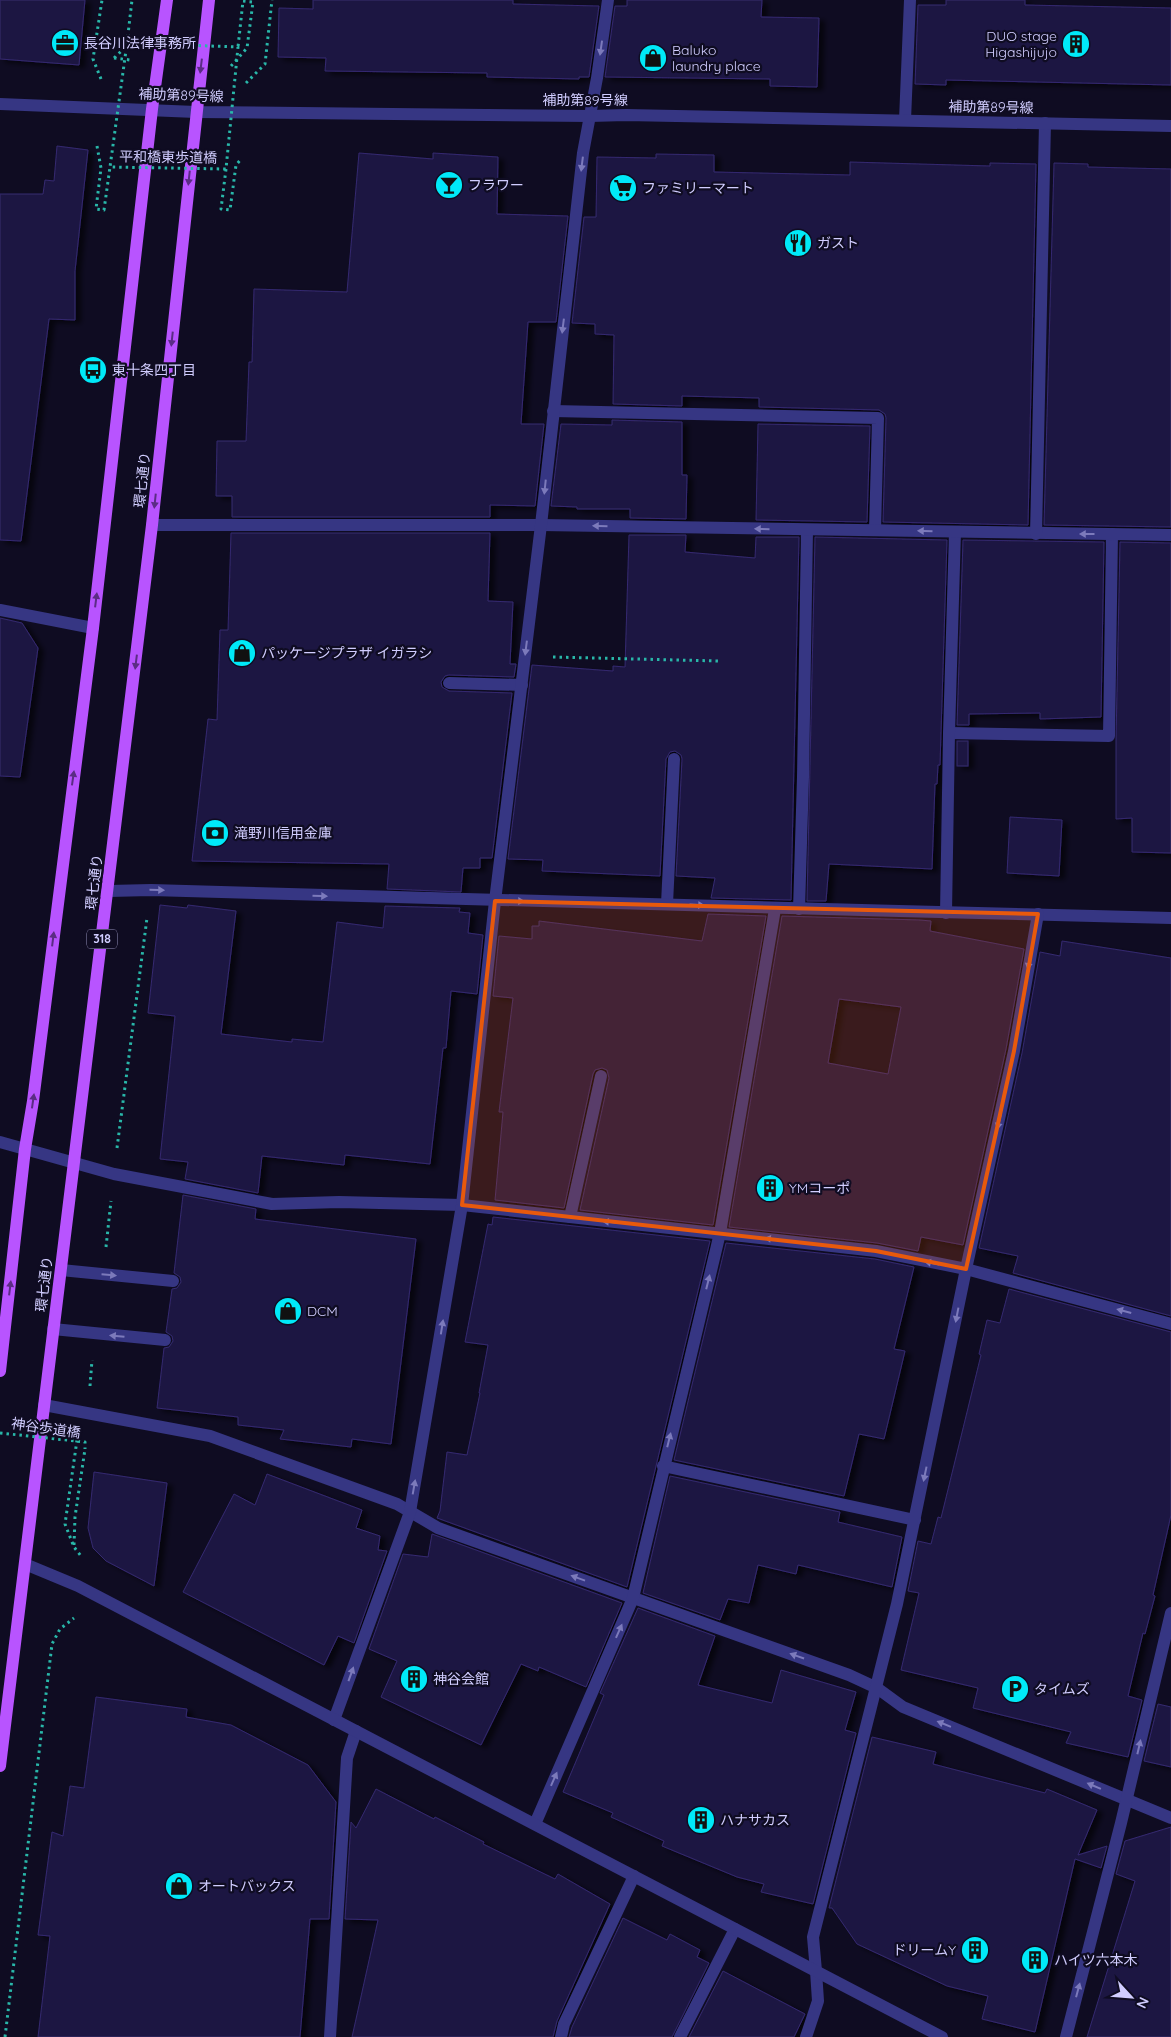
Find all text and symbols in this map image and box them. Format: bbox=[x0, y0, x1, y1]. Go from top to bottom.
place label: DUO stage Higashijujo bbox=[985, 27, 1057, 61]
office icon: 長谷川法律事務所 bbox=[50, 28, 80, 58]
building icon: DUO stage Higashijujo bbox=[1061, 29, 1091, 59]
place label: 長谷川法律事務所 bbox=[84, 34, 196, 52]
one-way arrow bbox=[597, 41, 605, 57]
place label: Baluko laundry place bbox=[672, 41, 761, 75]
shop icon: Baluko laundry place bbox=[638, 43, 668, 73]
one-way arrow bbox=[197, 58, 205, 74]
street label: 補助第89号線 bbox=[138, 85, 224, 105]
street label: 補助第89号線 bbox=[542, 91, 628, 109]
street label: 補助第89号線 bbox=[948, 97, 1034, 117]
street label: 平和橋東歩道橋 bbox=[119, 147, 217, 167]
one-way arrow bbox=[578, 156, 586, 172]
one-way arrow bbox=[185, 170, 193, 186]
bar icon: フラワー bbox=[434, 170, 464, 200]
supermarket icon: ファミリーマート bbox=[608, 173, 638, 203]
place label: フラワー bbox=[468, 176, 524, 194]
place label: ファミリーマート bbox=[642, 179, 754, 197]
restaurant icon: ガスト bbox=[783, 228, 813, 258]
place label: ガスト bbox=[817, 234, 859, 252]
one-way arrow bbox=[559, 318, 567, 334]
one-way arrow bbox=[168, 332, 176, 348]
bus stop icon: 東十条四丁目 bbox=[78, 355, 108, 385]
place label: 東十条四丁目 bbox=[112, 361, 196, 379]
street label: 環七通り bbox=[130, 451, 154, 509]
one-way arrow bbox=[541, 479, 549, 495]
one-way arrow bbox=[151, 493, 159, 509]
one-way arrow bbox=[592, 522, 608, 530]
one-way arrow bbox=[754, 525, 770, 533]
one-way arrow bbox=[917, 527, 933, 535]
one-way arrow bbox=[1079, 530, 1095, 538]
one-way arrow bbox=[92, 591, 100, 607]
shop icon: パッケージプラザ イガラシ bbox=[227, 638, 257, 668]
one-way arrow bbox=[522, 641, 530, 657]
place label: パッケージプラザ イガラシ bbox=[261, 644, 432, 662]
one-way arrow bbox=[132, 655, 140, 671]
one-way arrow bbox=[69, 770, 77, 786]
bank icon: 滝野川信用金庫 bbox=[200, 818, 230, 848]
place label: 滝野川信用金庫 bbox=[234, 824, 332, 842]
street label: 環七通り bbox=[82, 853, 106, 911]
one-way arrow bbox=[150, 887, 166, 895]
one-way arrow bbox=[312, 892, 328, 900]
one-way arrow bbox=[509, 897, 525, 905]
one-way arrow bbox=[689, 902, 705, 910]
road number: 318 bbox=[87, 930, 117, 949]
one-way arrow bbox=[49, 931, 57, 947]
one-way arrow bbox=[1025, 955, 1033, 971]
one-way arrow bbox=[29, 1092, 37, 1108]
one-way arrow bbox=[994, 1114, 1002, 1130]
building icon: YMコーポ bbox=[755, 1173, 785, 1203]
place label: YMコーポ bbox=[789, 1179, 850, 1197]
one-way arrow bbox=[602, 1217, 618, 1225]
one-way arrow bbox=[764, 1235, 780, 1243]
street label: 環七通り bbox=[32, 1255, 56, 1313]
one-way arrow bbox=[925, 1259, 940, 1267]
one-way arrow bbox=[101, 1271, 117, 1279]
one-way arrow bbox=[704, 1275, 712, 1290]
one-way arrow bbox=[6, 1280, 14, 1296]
shop icon: DCM bbox=[273, 1296, 303, 1326]
place label: DCM bbox=[307, 1302, 338, 1320]
one-way arrow bbox=[953, 1307, 961, 1323]
one-way arrow bbox=[1116, 1307, 1131, 1315]
one-way arrow bbox=[438, 1319, 446, 1335]
one-way arrow bbox=[109, 1331, 125, 1339]
street label: 神谷歩道橋 bbox=[10, 1414, 82, 1442]
one-way arrow bbox=[666, 1433, 674, 1448]
one-way arrow bbox=[920, 1467, 928, 1483]
one-way arrow bbox=[411, 1479, 419, 1495]
one-way arrow bbox=[570, 1574, 585, 1582]
one-way arrow bbox=[616, 1624, 624, 1638]
one-way arrow bbox=[789, 1652, 804, 1660]
building icon: 神谷会館 bbox=[399, 1664, 429, 1694]
one-way arrow bbox=[347, 1666, 355, 1681]
place label: 神谷会館 bbox=[433, 1670, 489, 1688]
parking icon: タイムズ bbox=[1000, 1674, 1030, 1704]
place label: タイムズ bbox=[1034, 1680, 1090, 1698]
one-way arrow bbox=[937, 1719, 951, 1727]
one-way arrow bbox=[1135, 1740, 1143, 1755]
one-way arrow bbox=[550, 1772, 558, 1786]
one-way arrow bbox=[1086, 1782, 1101, 1790]
building icon: ハナサカス bbox=[686, 1805, 716, 1835]
place label: ハナサカス bbox=[720, 1811, 790, 1829]
shop icon: オートバックス bbox=[164, 1871, 194, 1901]
place label: オートバックス bbox=[198, 1877, 296, 1895]
building icon: ドリームY bbox=[960, 1935, 990, 1965]
place label: ドリームY bbox=[893, 1941, 956, 1959]
building icon: ハイツ六本木 bbox=[1020, 1945, 1050, 1975]
place label: ハイツ六本木 bbox=[1054, 1951, 1138, 1969]
north arrow bbox=[1106, 1972, 1156, 2022]
one-way arrow bbox=[1074, 1982, 1082, 1997]
text: N bbox=[1132, 1994, 1153, 2011]

